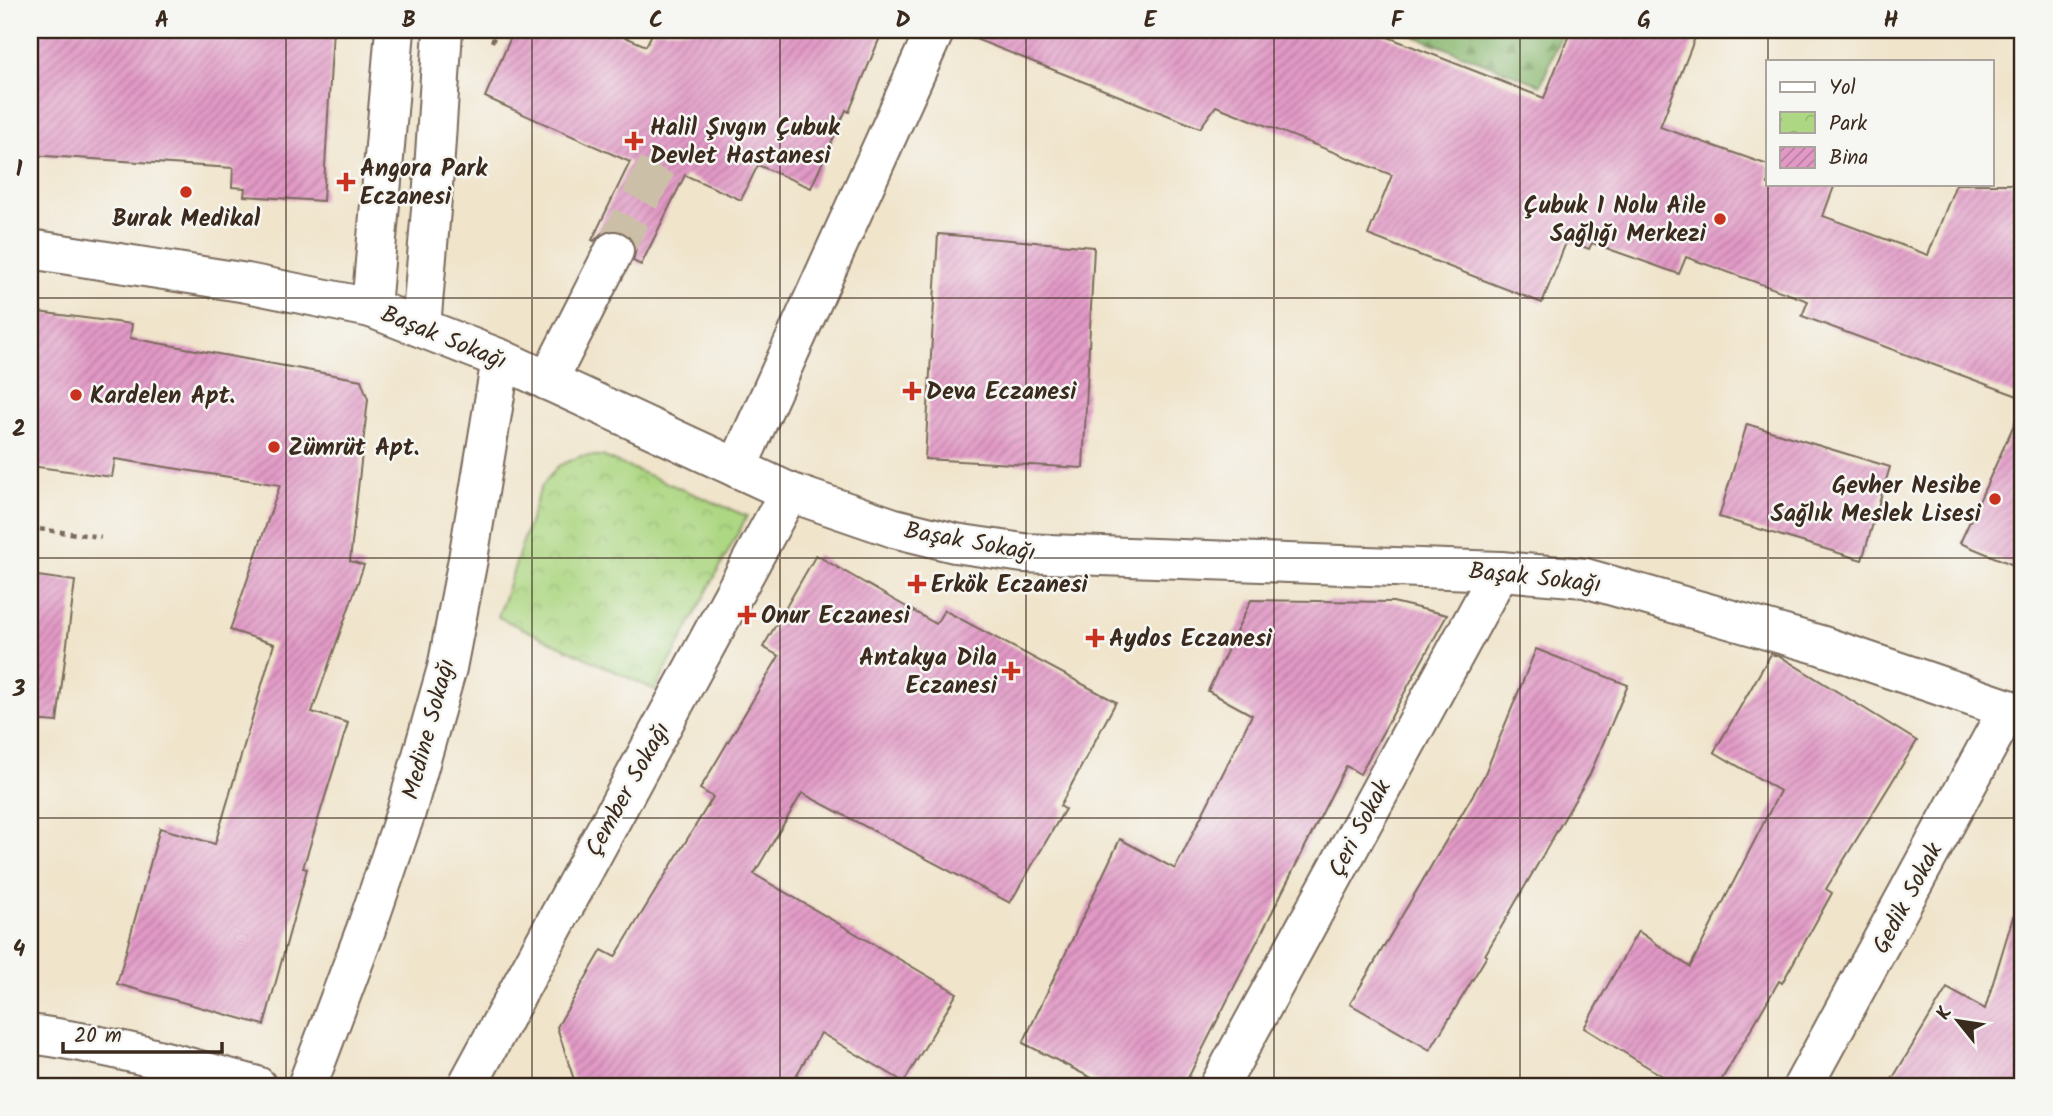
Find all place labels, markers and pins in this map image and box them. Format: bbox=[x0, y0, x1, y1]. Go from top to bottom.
place label: Halil Şıvgın Çubuk Devlet Hastanesi bbox=[650, 109, 841, 176]
marker: Halil Şıvgın Çubuk Devlet Hastanesi bbox=[624, 131, 644, 151]
place label: Angora Park Eczanesi bbox=[360, 150, 488, 217]
marker: Angora Park Eczanesi bbox=[338, 174, 354, 190]
marker: Burak Medikal bbox=[178, 184, 194, 200]
place label: Çubuk 1 Nolu Aile Sağlığı Merkezi bbox=[1524, 187, 1707, 254]
place label: Burak Medikal bbox=[112, 200, 261, 239]
marker: Çubuk 1 Nolu Aile Sağlığı Merkezi bbox=[1712, 211, 1728, 227]
place label: Deva Eczanesi bbox=[926, 373, 1077, 412]
place label: Kardelen Apt. bbox=[90, 377, 235, 416]
marker: Deva Eczanesi bbox=[904, 383, 920, 399]
marker: Kardelen Apt. bbox=[68, 387, 84, 403]
place label: Zümrüt Apt. bbox=[288, 429, 419, 468]
marker: Zümrüt Apt. bbox=[266, 439, 282, 455]
place label: Gevher Nesibe Sağlık Meslek Lisesi bbox=[1771, 467, 1982, 534]
marker: Gevher Nesibe Sağlık Meslek Lisesi bbox=[1987, 491, 2003, 507]
place label: Erkök Eczanesi bbox=[931, 566, 1089, 605]
marker: Erkök Eczanesi bbox=[909, 576, 925, 592]
place label: Onur Eczanesi bbox=[761, 597, 911, 636]
marker: Onur Eczanesi bbox=[739, 607, 755, 623]
place label: Aydos Eczanesi bbox=[1109, 620, 1273, 659]
marker: Aydos Eczanesi bbox=[1087, 630, 1103, 646]
place label: Antakya Dila Eczanesi bbox=[859, 639, 998, 706]
marker: Antakya Dila Eczanesi bbox=[1003, 663, 1019, 679]

